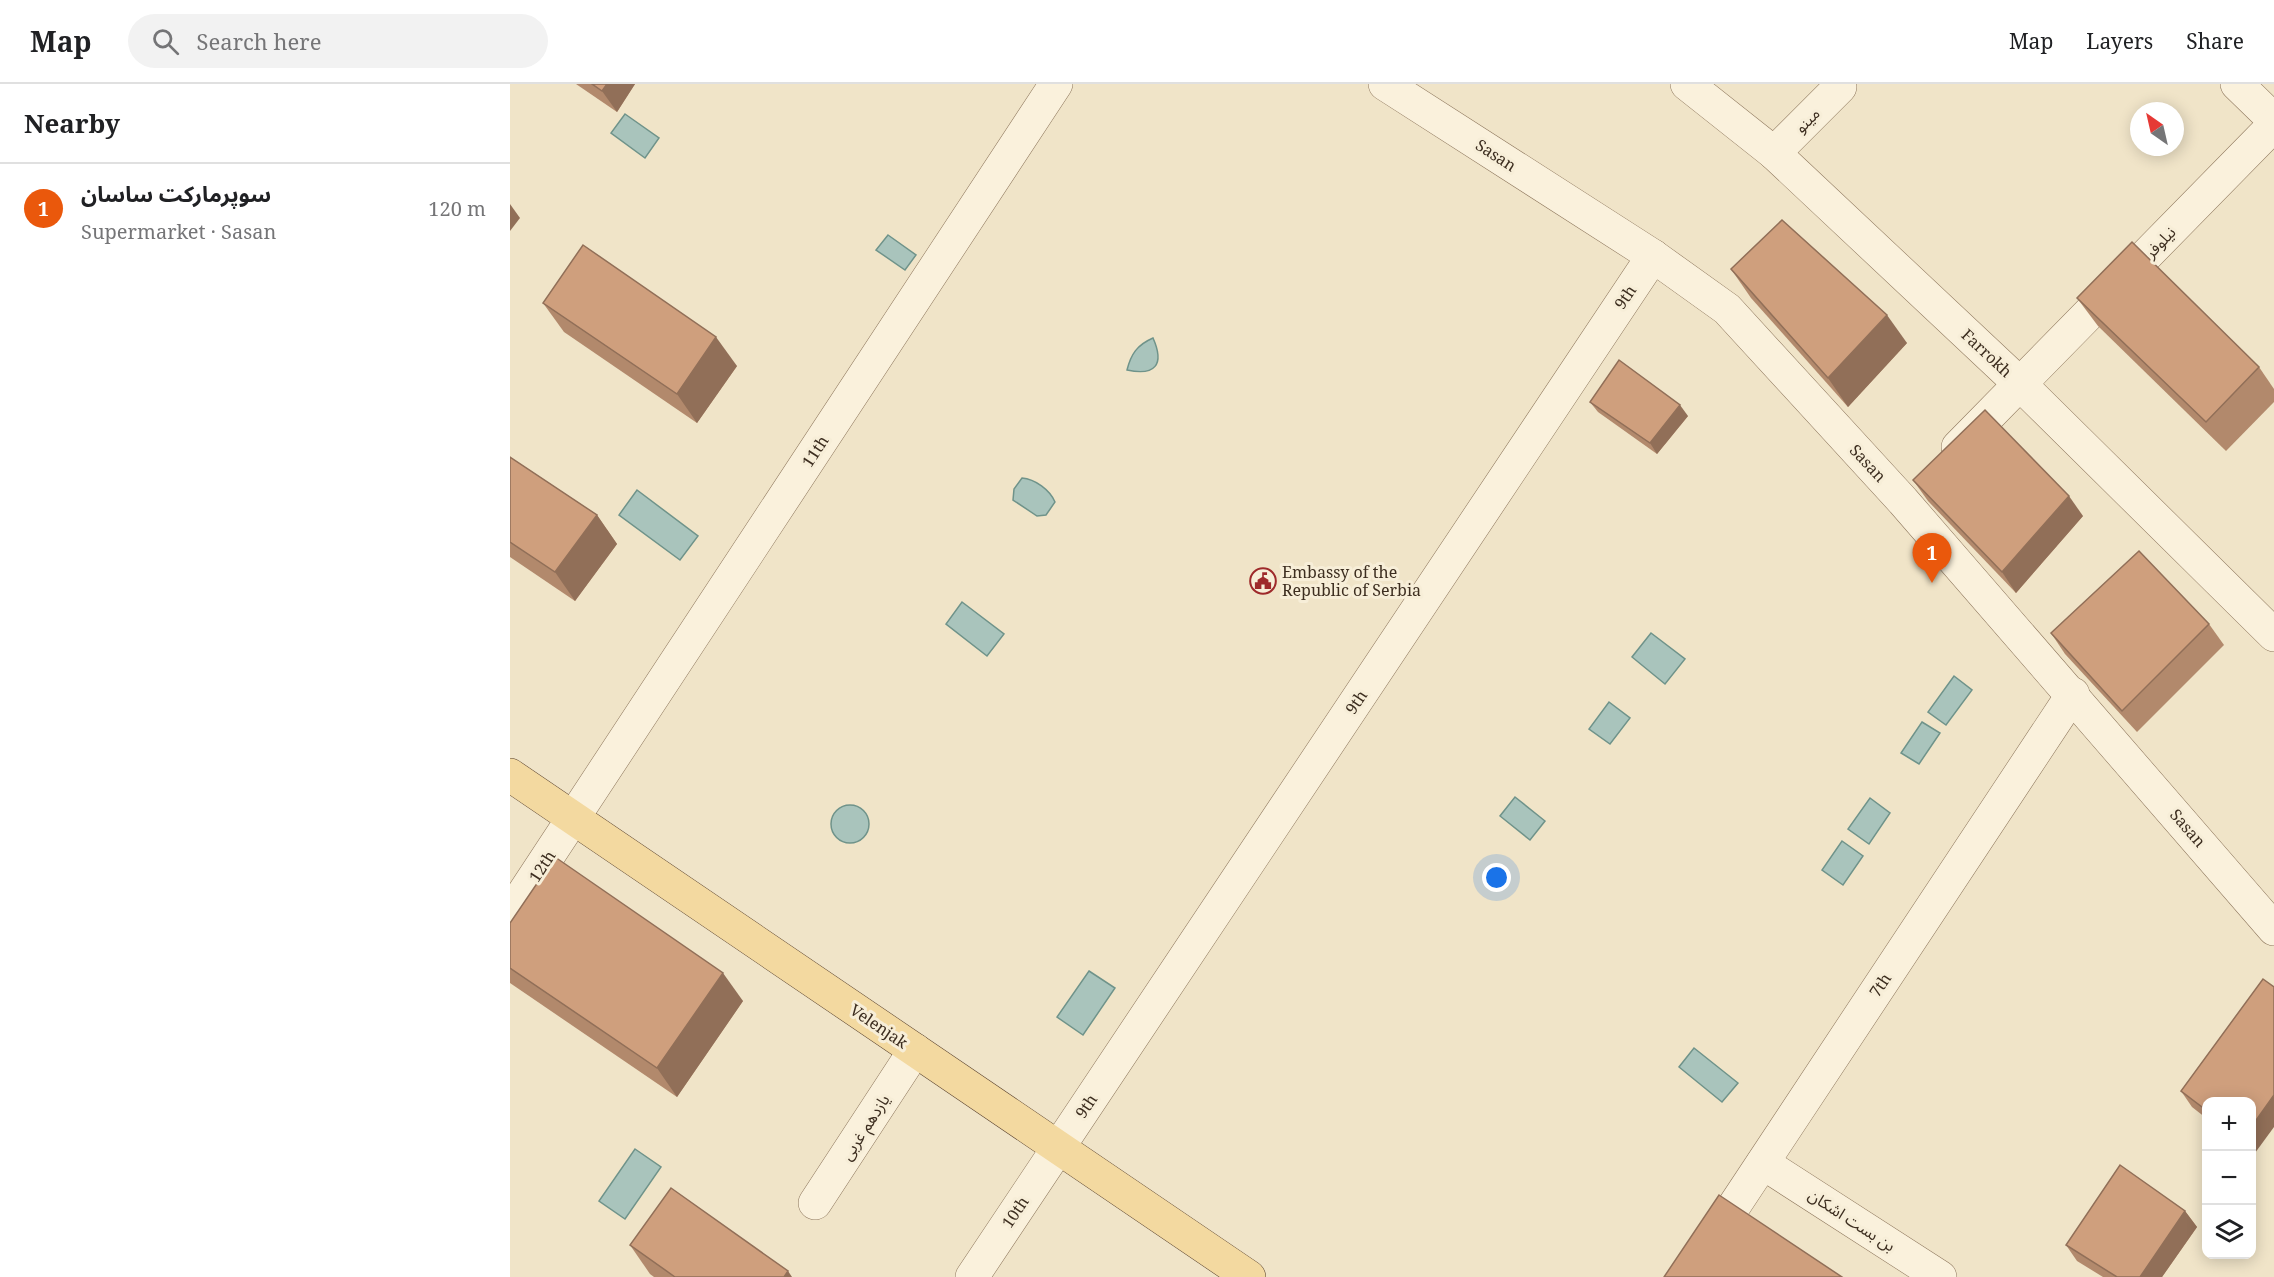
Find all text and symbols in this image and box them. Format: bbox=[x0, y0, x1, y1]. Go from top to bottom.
search box bbox=[128, 14, 548, 68]
text: Map bbox=[30, 22, 92, 60]
icon: search bbox=[149, 25, 182, 58]
text: Search here bbox=[197, 26, 321, 56]
text: Map bbox=[2009, 27, 2053, 55]
text: Layers bbox=[2086, 27, 2153, 55]
text: Share bbox=[2186, 27, 2244, 55]
north arrow bbox=[2130, 102, 2184, 156]
street label: مینو bbox=[1790, 103, 1824, 137]
text: Nearby bbox=[24, 105, 120, 141]
street label: Sasan bbox=[1471, 134, 1521, 176]
text: سوپرمارکت ساسان bbox=[81, 178, 271, 208]
text: 1 bbox=[38, 195, 49, 222]
text: 120 m bbox=[428, 195, 486, 222]
text: Supermarket · Sasan bbox=[81, 218, 276, 245]
street label: نیلوفر bbox=[2139, 221, 2180, 263]
street label: 9th bbox=[1609, 281, 1641, 313]
street label: Farrokh bbox=[1957, 324, 2017, 382]
street label: 11th bbox=[797, 431, 833, 471]
street label: Sasan bbox=[1845, 439, 1891, 487]
pin: 1 bbox=[1912, 534, 1952, 583]
place label: Embassy of the Republic of Serbia bbox=[1282, 561, 1421, 601]
public building icon: Embassy of the Republic of Serbia bbox=[1248, 566, 1278, 596]
street label: 9th bbox=[1340, 686, 1372, 718]
street label: Sasan bbox=[2165, 804, 2211, 852]
street label: 12th bbox=[524, 846, 560, 886]
your location bbox=[1482, 863, 1511, 892]
street label: 7th bbox=[1864, 969, 1896, 1001]
street label: Velenjak bbox=[846, 999, 913, 1054]
street label: یازدهم غربی bbox=[835, 1090, 896, 1165]
street label: 9th bbox=[1070, 1090, 1102, 1122]
map controls bbox=[2202, 1097, 2256, 1259]
button: + bbox=[2202, 1097, 2256, 1151]
button: − bbox=[2202, 1151, 2256, 1205]
street label: بن بست اشکان bbox=[1804, 1184, 1900, 1256]
street label: 10th bbox=[996, 1192, 1034, 1232]
button: layers bbox=[2202, 1205, 2256, 1259]

